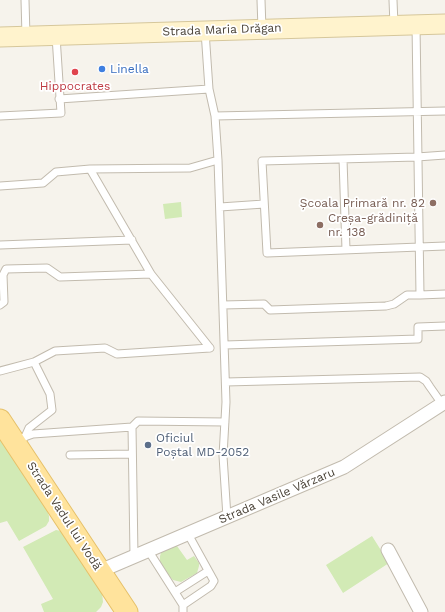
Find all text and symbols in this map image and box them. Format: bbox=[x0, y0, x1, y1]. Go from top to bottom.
street label: Strada Maria Drăgan bbox=[162, 21, 282, 39]
place label: Linella bbox=[110, 62, 149, 76]
marker: Linella bbox=[97, 64, 107, 74]
marker: Hippocrates bbox=[70, 67, 80, 77]
place label: Hippocrates bbox=[40, 79, 110, 93]
place label: Școala Primară nr. 82 bbox=[300, 196, 425, 210]
marker: Școala Primară nr. 82 bbox=[428, 198, 438, 208]
place label: Creșa-grădiniță nr. 138 bbox=[328, 211, 418, 239]
marker: Creșa-grădiniță nr. 138 bbox=[315, 220, 325, 230]
place label: Oficiul Poștal MD-2052 bbox=[156, 431, 249, 459]
marker: Oficiul Poștal MD-2052 bbox=[143, 440, 153, 450]
street label: Strada Vadul lui Vodă bbox=[24, 459, 104, 573]
street label: Strada Vasile Vărzaru bbox=[217, 465, 337, 527]

